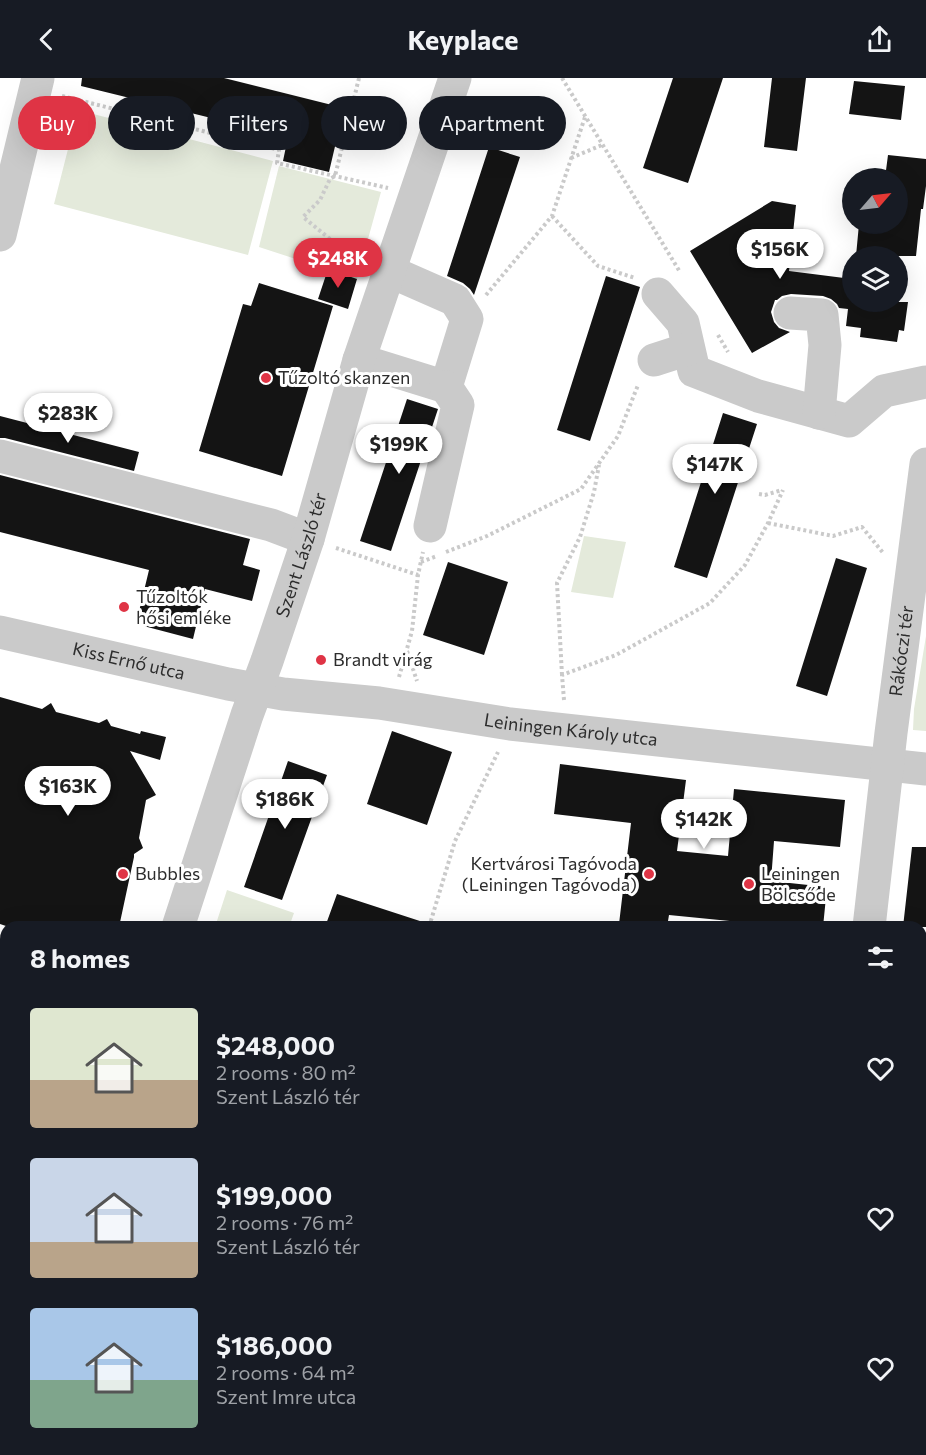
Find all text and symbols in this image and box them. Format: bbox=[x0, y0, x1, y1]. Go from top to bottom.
icon: back bbox=[30, 23, 63, 56]
text: Keyplace bbox=[407, 23, 519, 56]
icon: share bbox=[863, 23, 896, 56]
chip: Buy bbox=[18, 96, 96, 150]
chip: Rent bbox=[108, 96, 195, 150]
chip: Filters bbox=[207, 96, 309, 150]
chip: New bbox=[321, 96, 407, 150]
chip: Apartment bbox=[419, 96, 566, 150]
north arrow bbox=[842, 168, 908, 234]
map controls bbox=[842, 168, 908, 312]
pin: $156K bbox=[738, 229, 822, 280]
text: $156K bbox=[751, 236, 809, 260]
pin: $248K bbox=[296, 238, 380, 289]
text: $248K bbox=[307, 245, 369, 269]
button: layers bbox=[842, 246, 908, 312]
place label: Tűzoltó skanzen bbox=[278, 366, 410, 388]
marker: Tűzoltó skanzen bbox=[259, 371, 273, 385]
pin: $283K bbox=[26, 393, 110, 444]
text: $283K bbox=[38, 400, 98, 424]
pin: $199K bbox=[357, 424, 441, 475]
text: $199K bbox=[369, 431, 429, 455]
pin: $147K bbox=[673, 444, 757, 495]
text: $147K bbox=[686, 451, 744, 475]
street label: Szent László tér bbox=[270, 490, 331, 620]
place label: Tűzoltók hősi emléke bbox=[136, 585, 231, 628]
marker: Tűzoltók hősi emléke bbox=[117, 600, 131, 614]
street label: Rákóczi tér bbox=[884, 604, 917, 698]
street label: Kiss Ernő utca bbox=[71, 637, 187, 684]
place label: Brandt virág bbox=[333, 648, 433, 670]
marker: Brandt virág bbox=[314, 653, 328, 667]
street label: Leiningen Károly utca bbox=[483, 708, 659, 750]
pin: $163K bbox=[26, 766, 110, 817]
text: $163K bbox=[39, 773, 97, 797]
pin: $186K bbox=[243, 779, 327, 830]
text: $186K bbox=[255, 786, 315, 810]
pin: $142K bbox=[662, 799, 746, 850]
text: $142K bbox=[675, 806, 733, 830]
place label: Kertvárosi Tagóvoda (Leiningen Tagóvoda) bbox=[462, 852, 637, 895]
place label: Bubbles bbox=[135, 862, 200, 884]
place label: Leiningen Bölcsőde bbox=[761, 862, 840, 905]
marker: Bubbles bbox=[116, 867, 130, 881]
marker: Kertvárosi Tagóvoda (Leiningen Tagóvoda) bbox=[642, 867, 656, 881]
marker: Leiningen Bölcsőde bbox=[742, 877, 756, 891]
icon: filters bbox=[864, 941, 897, 974]
text: 8 homes bbox=[30, 942, 130, 973]
text: $248,000 bbox=[216, 1029, 335, 1060]
icon: home bbox=[78, 1032, 150, 1104]
icon: heart bbox=[864, 1052, 897, 1085]
text: 2 rooms · 80 m² bbox=[216, 1060, 356, 1084]
text: Szent László tér bbox=[216, 1084, 360, 1108]
text: $199,000 bbox=[216, 1179, 332, 1210]
icon: home bbox=[78, 1182, 150, 1254]
icon: heart bbox=[864, 1202, 897, 1235]
text: 2 rooms · 76 m² bbox=[216, 1210, 353, 1234]
text: Szent László tér bbox=[216, 1234, 360, 1258]
text: $186,000 bbox=[216, 1329, 332, 1360]
icon: home bbox=[78, 1332, 150, 1404]
icon: heart bbox=[864, 1352, 897, 1385]
text: 2 rooms · 64 m² bbox=[216, 1360, 355, 1384]
text: Szent Imre utca bbox=[216, 1384, 356, 1408]

